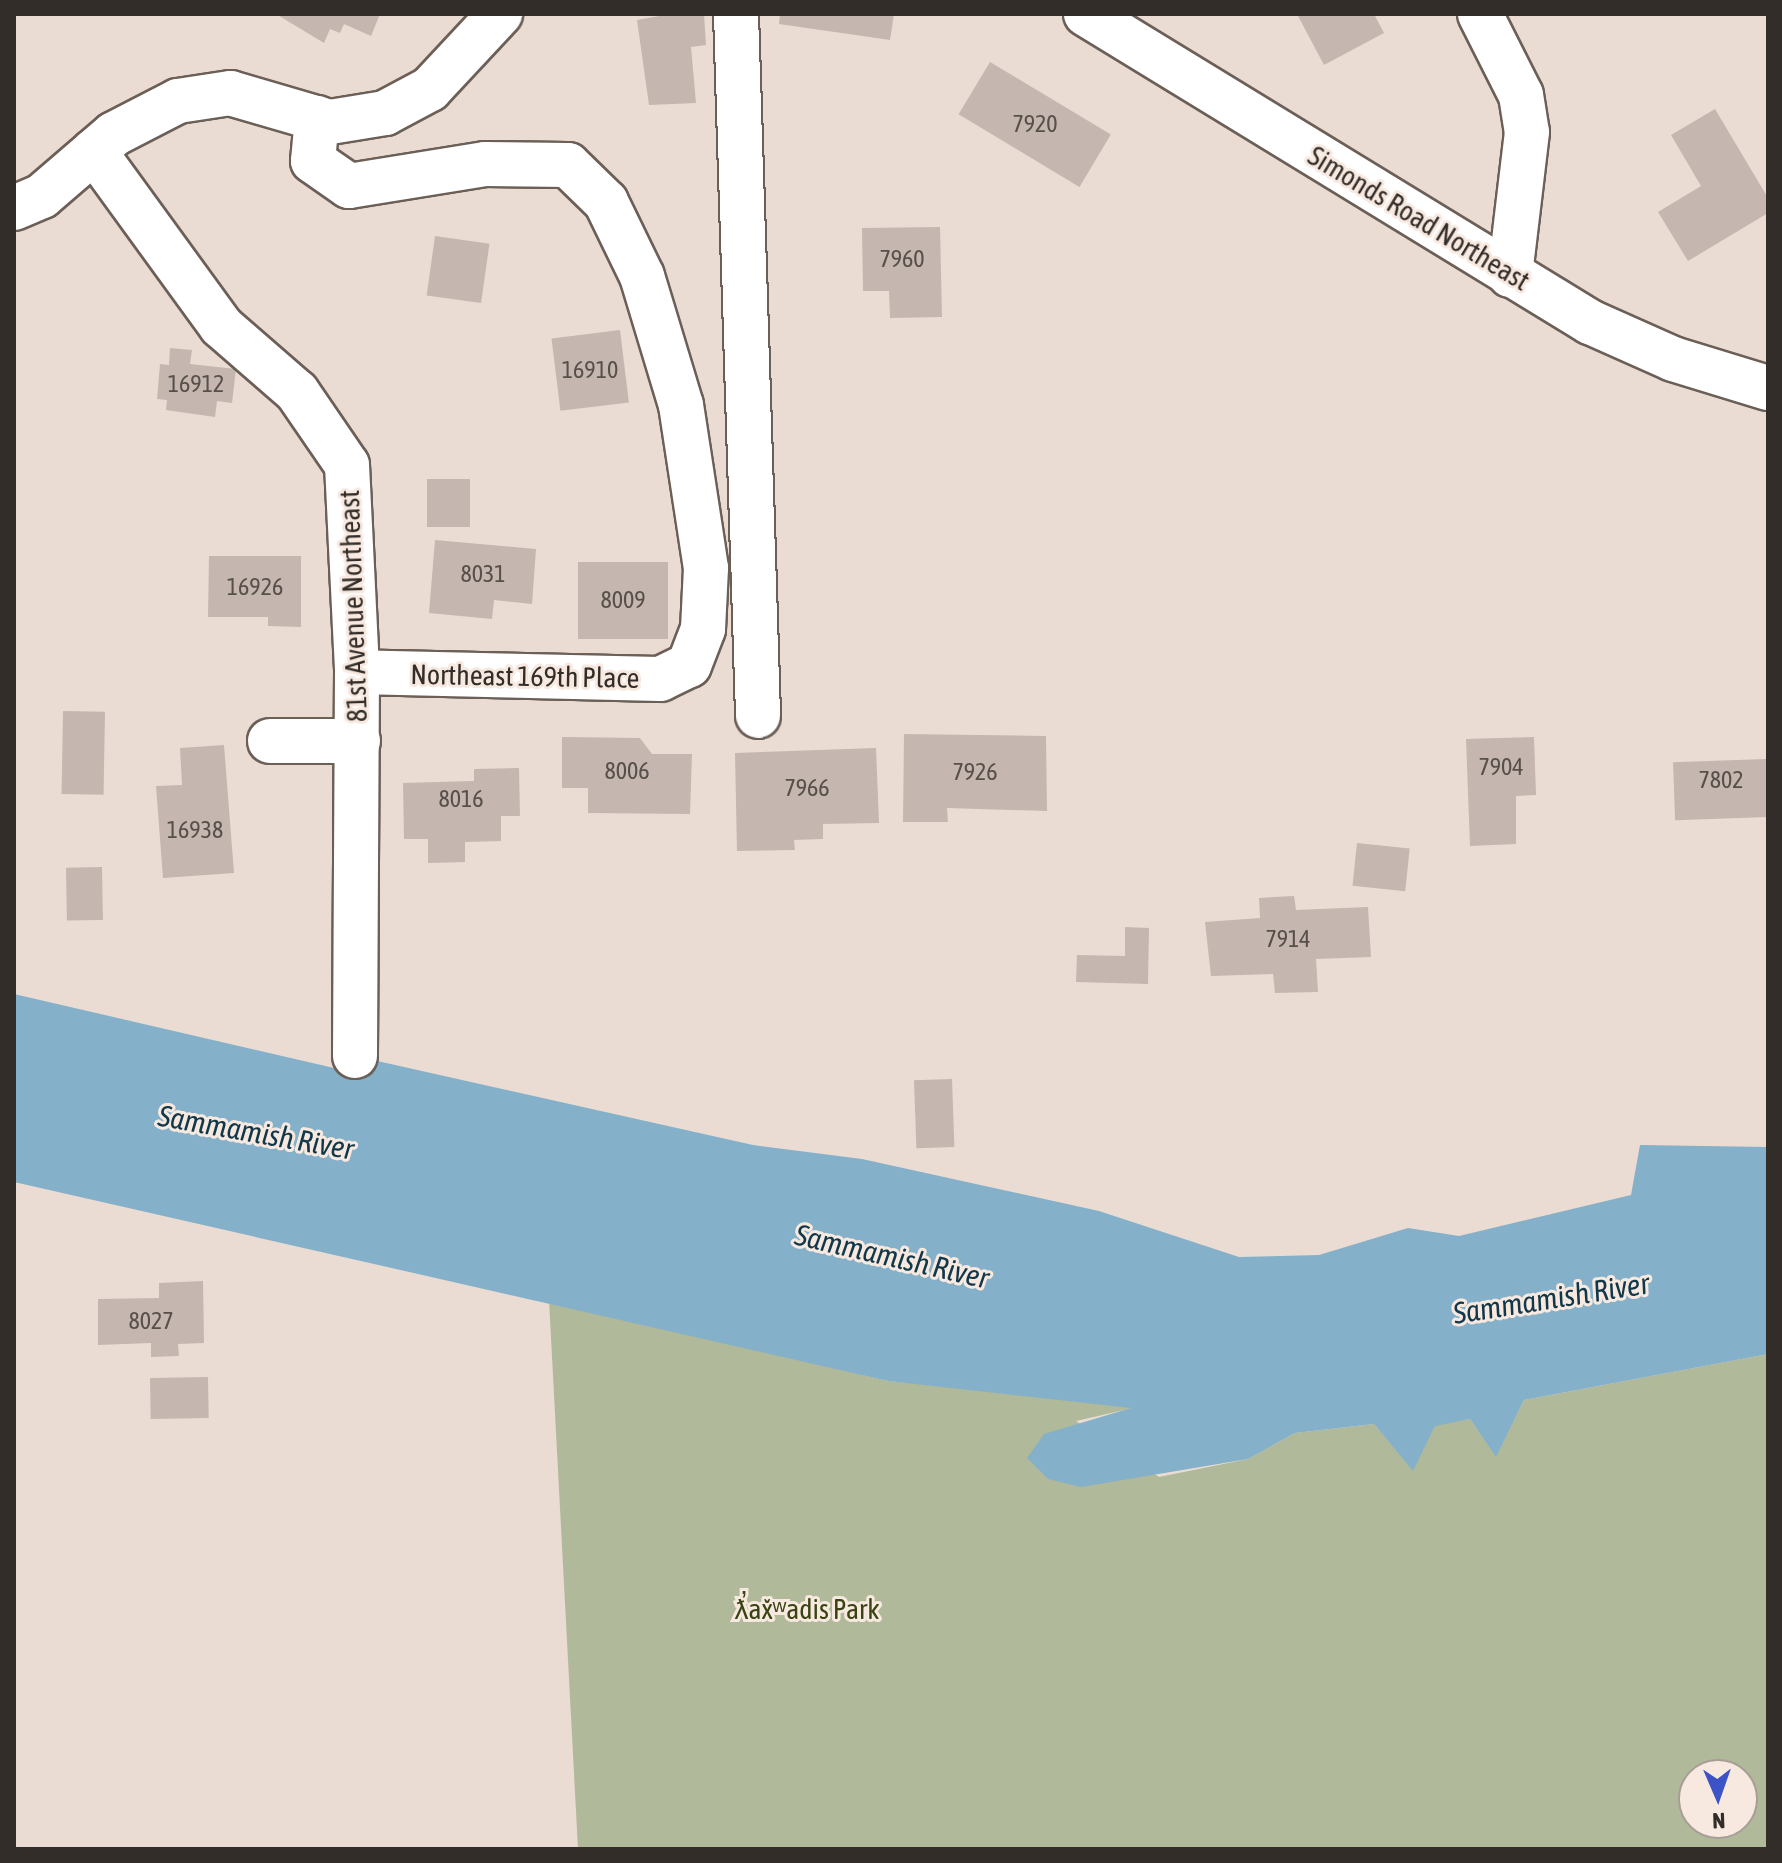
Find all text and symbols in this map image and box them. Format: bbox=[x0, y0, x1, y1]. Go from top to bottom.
house number: 7920 bbox=[1012, 110, 1058, 138]
street label: Simonds Road Northeast bbox=[1302, 139, 1536, 297]
house number: 7960 bbox=[879, 245, 925, 273]
house number: 16910 bbox=[562, 356, 618, 384]
house number: 16912 bbox=[168, 370, 224, 398]
street label: 81st Avenue Northeast bbox=[332, 489, 374, 723]
house number: 8031 bbox=[460, 560, 506, 588]
house number: 16926 bbox=[227, 573, 283, 601]
house number: 8009 bbox=[600, 586, 646, 614]
street label: Northeast 169th Place bbox=[410, 657, 640, 695]
house number: 7904 bbox=[1478, 753, 1524, 781]
house number: 8006 bbox=[604, 757, 650, 785]
house number: 7926 bbox=[952, 758, 998, 786]
house number: 7802 bbox=[1698, 766, 1744, 794]
house number: 7966 bbox=[784, 774, 830, 802]
house number: 8016 bbox=[438, 785, 484, 813]
house number: 16938 bbox=[167, 816, 223, 844]
house number: 7914 bbox=[1265, 925, 1311, 953]
water label: Sammamish River bbox=[155, 1097, 357, 1167]
water label: Sammamish River bbox=[792, 1216, 992, 1296]
water label: Sammamish River bbox=[1450, 1265, 1652, 1331]
house number: 8027 bbox=[128, 1307, 174, 1335]
park label: ƛ̕ax̌ʷadis Park bbox=[734, 1592, 880, 1626]
north arrow bbox=[1678, 1759, 1758, 1839]
text: N bbox=[1712, 1808, 1726, 1834]

